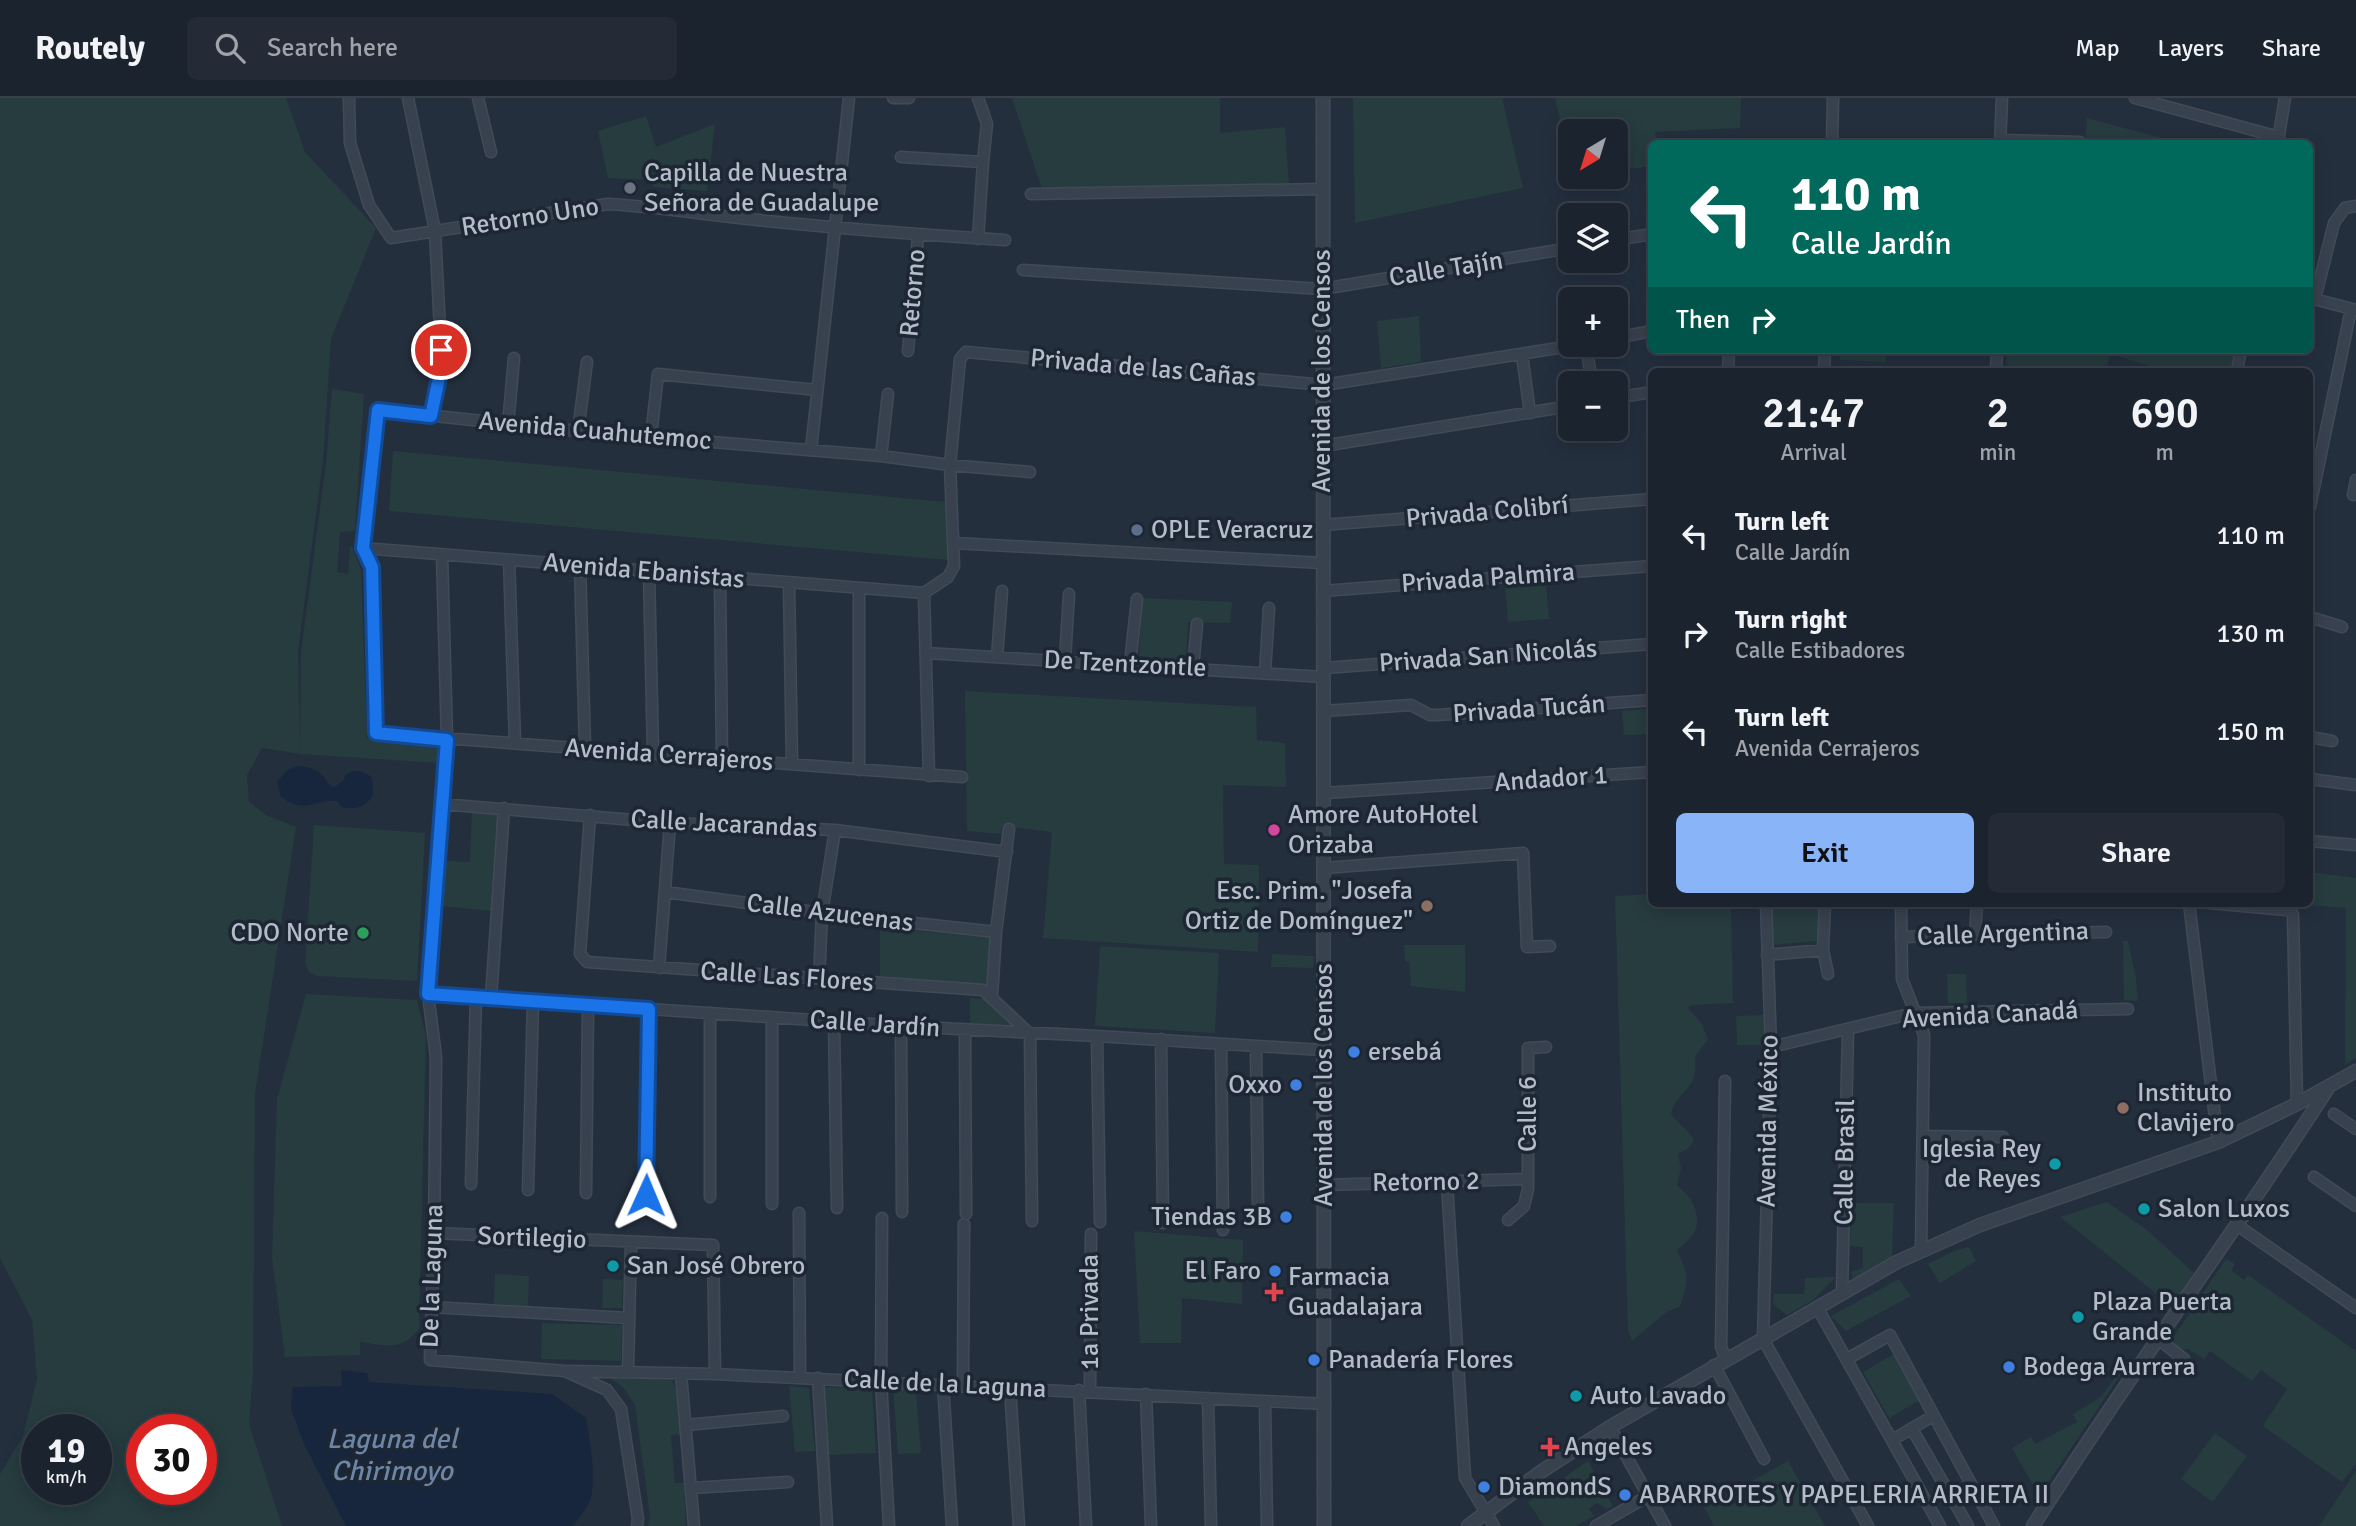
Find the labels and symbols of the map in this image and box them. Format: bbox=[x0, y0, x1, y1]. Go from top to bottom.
north arrow bbox=[1558, 119, 1628, 189]
place label: Capilla de Nuestra Señora de Guadalupe bbox=[644, 157, 879, 219]
marker: Capilla de Nuestra Señora de Guadalupe bbox=[622, 180, 638, 196]
street label: Retorno Uno bbox=[459, 190, 601, 244]
street label: Calle Tajín bbox=[1387, 244, 1505, 294]
street label: Retorno bbox=[893, 248, 933, 338]
street label: Avenida de los Censos bbox=[1306, 249, 1338, 493]
pin bbox=[411, 320, 471, 380]
street label: Privada de las Cañas bbox=[1029, 342, 1257, 394]
street label: Avenida Cuahutemoc bbox=[477, 405, 713, 457]
street label: Privada Colibrí bbox=[1404, 489, 1570, 535]
place label: OPLE Veracruz bbox=[1151, 514, 1313, 546]
marker: OPLE Veracruz bbox=[1129, 522, 1145, 538]
street label: Avenida Ebanistas bbox=[542, 546, 746, 596]
street label: Privada Palmira bbox=[1400, 556, 1576, 600]
street label: Privada San Nicolás bbox=[1378, 632, 1598, 680]
street label: De Tzentzontle bbox=[1043, 644, 1207, 684]
street label: Privada Tucán bbox=[1452, 688, 1606, 730]
street label: Avenida Cerrajeros bbox=[564, 732, 774, 778]
street label: Andador 1 bbox=[1493, 759, 1609, 799]
place label: Amore AutoHotel Orizaba bbox=[1288, 799, 1479, 861]
street label: Calle Jacarandas bbox=[630, 803, 818, 845]
marker: Amore AutoHotel Orizaba bbox=[1266, 822, 1282, 838]
place label: Esc. Prim. "Josefa Ortiz de Domínguez" bbox=[1185, 875, 1413, 937]
street label: Calle Azucenas bbox=[745, 887, 915, 939]
marker: Esc. Prim. "Josefa Ortiz de Domínguez" bbox=[1419, 898, 1435, 914]
street label: Calle Argentina bbox=[1916, 915, 2090, 953]
place label: CDO Norte bbox=[230, 917, 349, 949]
marker: CDO Norte bbox=[355, 925, 371, 941]
street label: Calle Las Flores bbox=[699, 955, 875, 999]
street label: Avenida de los Censos bbox=[1308, 963, 1340, 1207]
street label: Avenida Canadá bbox=[1901, 994, 2079, 1036]
street label: Calle Jardín bbox=[809, 1003, 941, 1045]
street label: Avenida México bbox=[1750, 1034, 1786, 1208]
place label: ersebá bbox=[1368, 1036, 1442, 1068]
marker: ersebá bbox=[1346, 1044, 1362, 1060]
place label: Oxxo bbox=[1228, 1069, 1282, 1101]
street label: Calle 6 bbox=[1512, 1076, 1544, 1152]
marker: Oxxo bbox=[1288, 1077, 1304, 1093]
place label: Instituto Clavijero bbox=[2137, 1077, 2235, 1139]
street label: Calle Brasil bbox=[1828, 1099, 1862, 1225]
marker: Instituto Clavijero bbox=[2115, 1100, 2131, 1116]
place label: Iglesia Rey de Reyes bbox=[1922, 1133, 2041, 1195]
marker: Iglesia Rey de Reyes bbox=[2047, 1156, 2063, 1172]
position arrow bbox=[609, 1158, 683, 1232]
street label: Retorno 2 bbox=[1372, 1165, 1480, 1199]
place label: Salon Luxos bbox=[2158, 1193, 2290, 1225]
place label: Tiendas 3B bbox=[1151, 1201, 1272, 1233]
marker: Salon Luxos bbox=[2136, 1201, 2152, 1217]
street label: De la Laguna bbox=[413, 1204, 451, 1348]
marker: Tiendas 3B bbox=[1278, 1209, 1294, 1225]
street label: Sortilegio bbox=[477, 1220, 587, 1256]
place label: San José Obrero bbox=[627, 1250, 805, 1282]
street label: 1a Privada bbox=[1074, 1254, 1106, 1370]
place label: El Faro bbox=[1184, 1255, 1261, 1287]
marker: San José Obrero bbox=[605, 1258, 621, 1274]
place label: Farmacia Guadalajara bbox=[1288, 1261, 1423, 1323]
marker: El Faro bbox=[1267, 1263, 1283, 1279]
marker: Farmacia Guadalajara bbox=[1266, 1284, 1282, 1300]
place label: Plaza Puerta Grande bbox=[2092, 1286, 2232, 1348]
marker: Plaza Puerta Grande bbox=[2070, 1309, 2086, 1325]
place label: Panadería Flores bbox=[1328, 1344, 1513, 1376]
place label: Bodega Aurrera bbox=[2023, 1351, 2196, 1383]
marker: Panadería Flores bbox=[1306, 1352, 1322, 1368]
marker: Bodega Aurrera bbox=[2001, 1359, 2017, 1375]
street label: Calle de la Laguna bbox=[843, 1363, 1047, 1405]
place label: Auto Lavado bbox=[1590, 1380, 1726, 1412]
marker: Auto Lavado bbox=[1568, 1388, 1584, 1404]
speed limit sign: 30 bbox=[126, 1414, 217, 1505]
water label: Laguna del Chirimoyo bbox=[326, 1422, 459, 1488]
place label: Angeles bbox=[1564, 1431, 1653, 1463]
marker: Angeles bbox=[1542, 1439, 1558, 1455]
place label: DiamondS bbox=[1498, 1471, 1612, 1503]
marker: DiamondS bbox=[1476, 1479, 1492, 1495]
place label: ABARROTES Y PAPELERIA ARRIETA II bbox=[1639, 1479, 2049, 1511]
marker: ABARROTES Y PAPELERIA ARRIETA II bbox=[1617, 1487, 1633, 1503]

